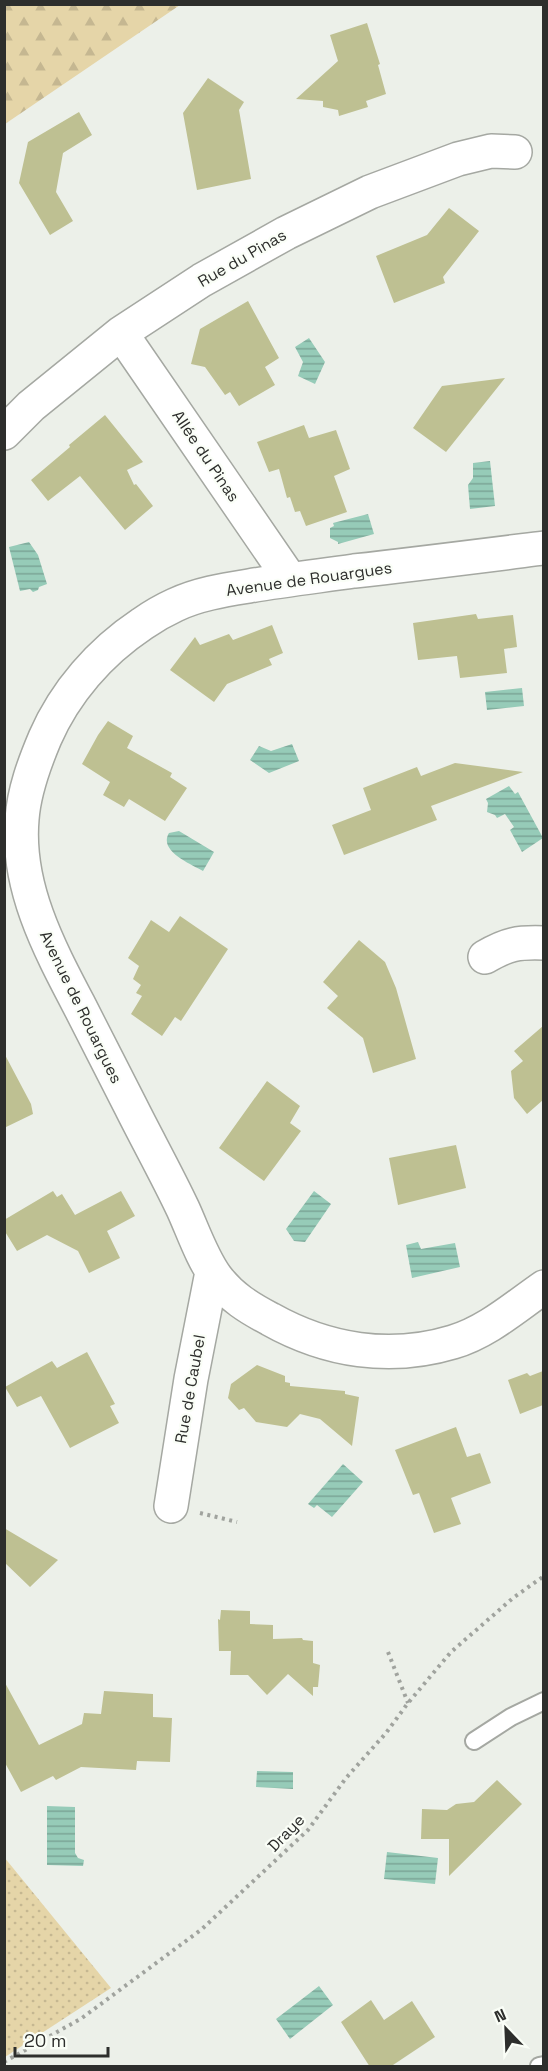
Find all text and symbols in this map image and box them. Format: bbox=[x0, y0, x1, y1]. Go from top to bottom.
street label: Rue du Pinas bbox=[194, 224, 290, 292]
street label: Allée du Pinas bbox=[168, 406, 244, 506]
street label: Avenue de Rouargues bbox=[225, 557, 393, 601]
street label: Avenue de Rouargues bbox=[35, 927, 127, 1087]
street label: Rue de Caubel bbox=[170, 1333, 210, 1445]
street label: Draye bbox=[263, 1810, 309, 1856]
north arrow bbox=[476, 1999, 536, 2059]
text: N bbox=[491, 2004, 509, 2027]
scale bar bbox=[15, 2020, 108, 2058]
text: 20 m bbox=[24, 2029, 67, 2052]

